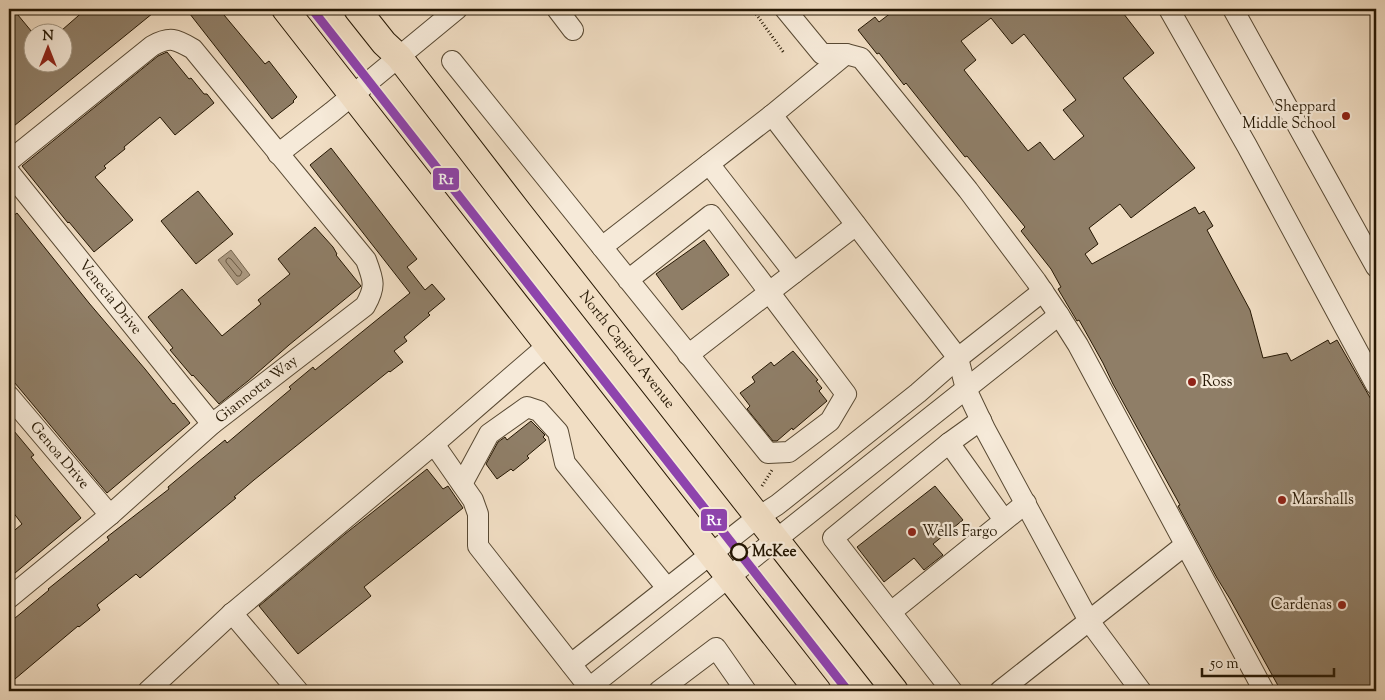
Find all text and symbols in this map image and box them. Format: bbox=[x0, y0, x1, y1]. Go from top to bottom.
north arrow bbox=[22, 22, 72, 72]
text: N bbox=[42, 27, 54, 47]
place label: Sheppard Middle School bbox=[1242, 97, 1337, 135]
marker: Sheppard Middle School bbox=[1340, 110, 1352, 122]
line badge: R1 bbox=[432, 167, 460, 191]
text: R1 bbox=[439, 171, 454, 191]
street label: Venecia Drive bbox=[73, 255, 147, 339]
street label: North Capitol Avenue bbox=[574, 286, 680, 413]
street label: Giannotta Way bbox=[211, 351, 303, 429]
place label: Ross bbox=[1202, 372, 1232, 393]
marker: Ross bbox=[1186, 376, 1198, 388]
street label: Genoa Drive bbox=[25, 417, 94, 494]
place label: Marshalls bbox=[1292, 490, 1354, 511]
marker: Marshalls bbox=[1276, 494, 1288, 506]
line badge: R1 bbox=[700, 508, 728, 532]
text: R1 bbox=[707, 512, 722, 532]
place label: Wells Fargo bbox=[922, 522, 997, 543]
marker: Wells Fargo bbox=[906, 526, 918, 538]
place label: McKee bbox=[752, 542, 797, 563]
marker: McKee bbox=[730, 543, 748, 561]
place label: Cardenas bbox=[1271, 595, 1332, 616]
marker: Cardenas bbox=[1336, 599, 1348, 611]
scale bar bbox=[1202, 645, 1335, 677]
text: 50 m bbox=[1209, 654, 1239, 675]

